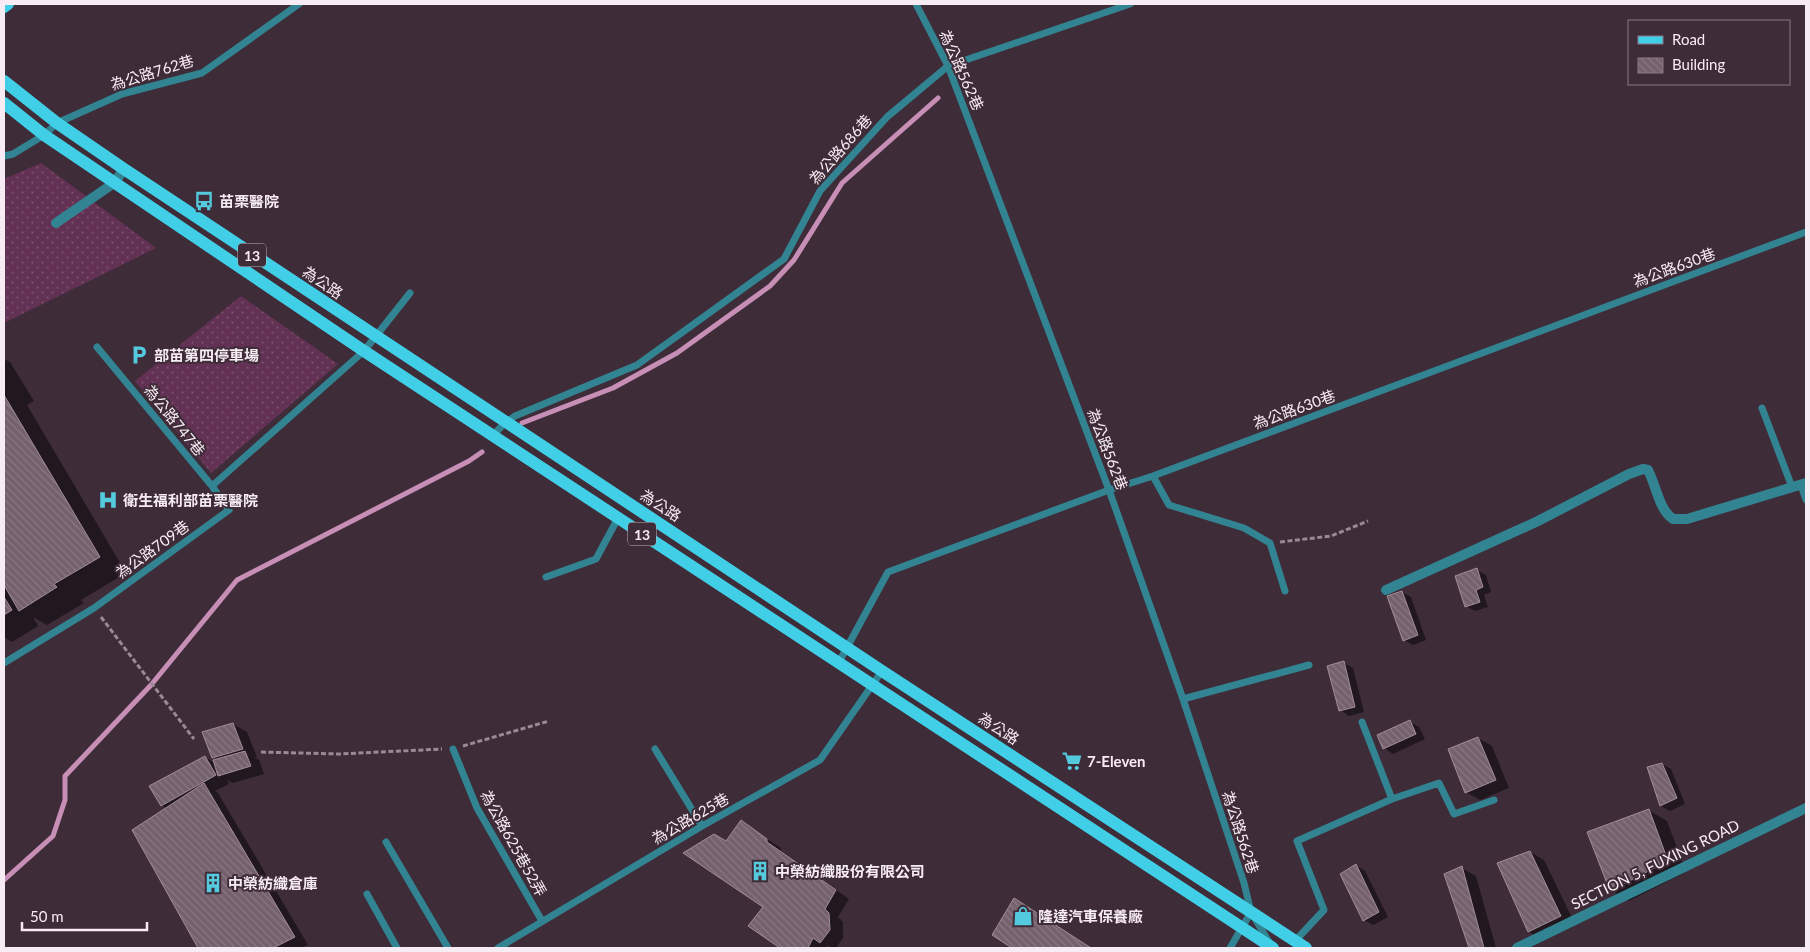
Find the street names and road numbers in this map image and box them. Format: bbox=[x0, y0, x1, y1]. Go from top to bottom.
street label: 為公路562巷 bbox=[936, 27, 988, 113]
street label: 為公路762巷 bbox=[108, 51, 196, 93]
street label: 為公路686巷 bbox=[805, 111, 875, 187]
road number: 13 bbox=[238, 244, 266, 266]
street label: 為公路630巷 bbox=[1630, 244, 1718, 290]
street label: 為公路 bbox=[299, 262, 347, 302]
street label: 為公路747巷 bbox=[141, 381, 209, 459]
street label: 為公路630巷 bbox=[1250, 386, 1338, 432]
street label: 為公路562巷 bbox=[1084, 406, 1132, 492]
street label: 為公路 bbox=[637, 485, 685, 525]
street label: 為公路709巷 bbox=[112, 516, 192, 582]
road number: 13 bbox=[628, 522, 656, 546]
street label: 為公路 bbox=[975, 708, 1023, 748]
street label: 為公路625巷52弄 bbox=[477, 787, 551, 899]
street label: 為公路562巷 bbox=[1219, 788, 1263, 876]
street label: 為公路625巷 bbox=[648, 789, 732, 847]
street label: SECTION 5, FUXING ROAD bbox=[1568, 815, 1742, 913]

